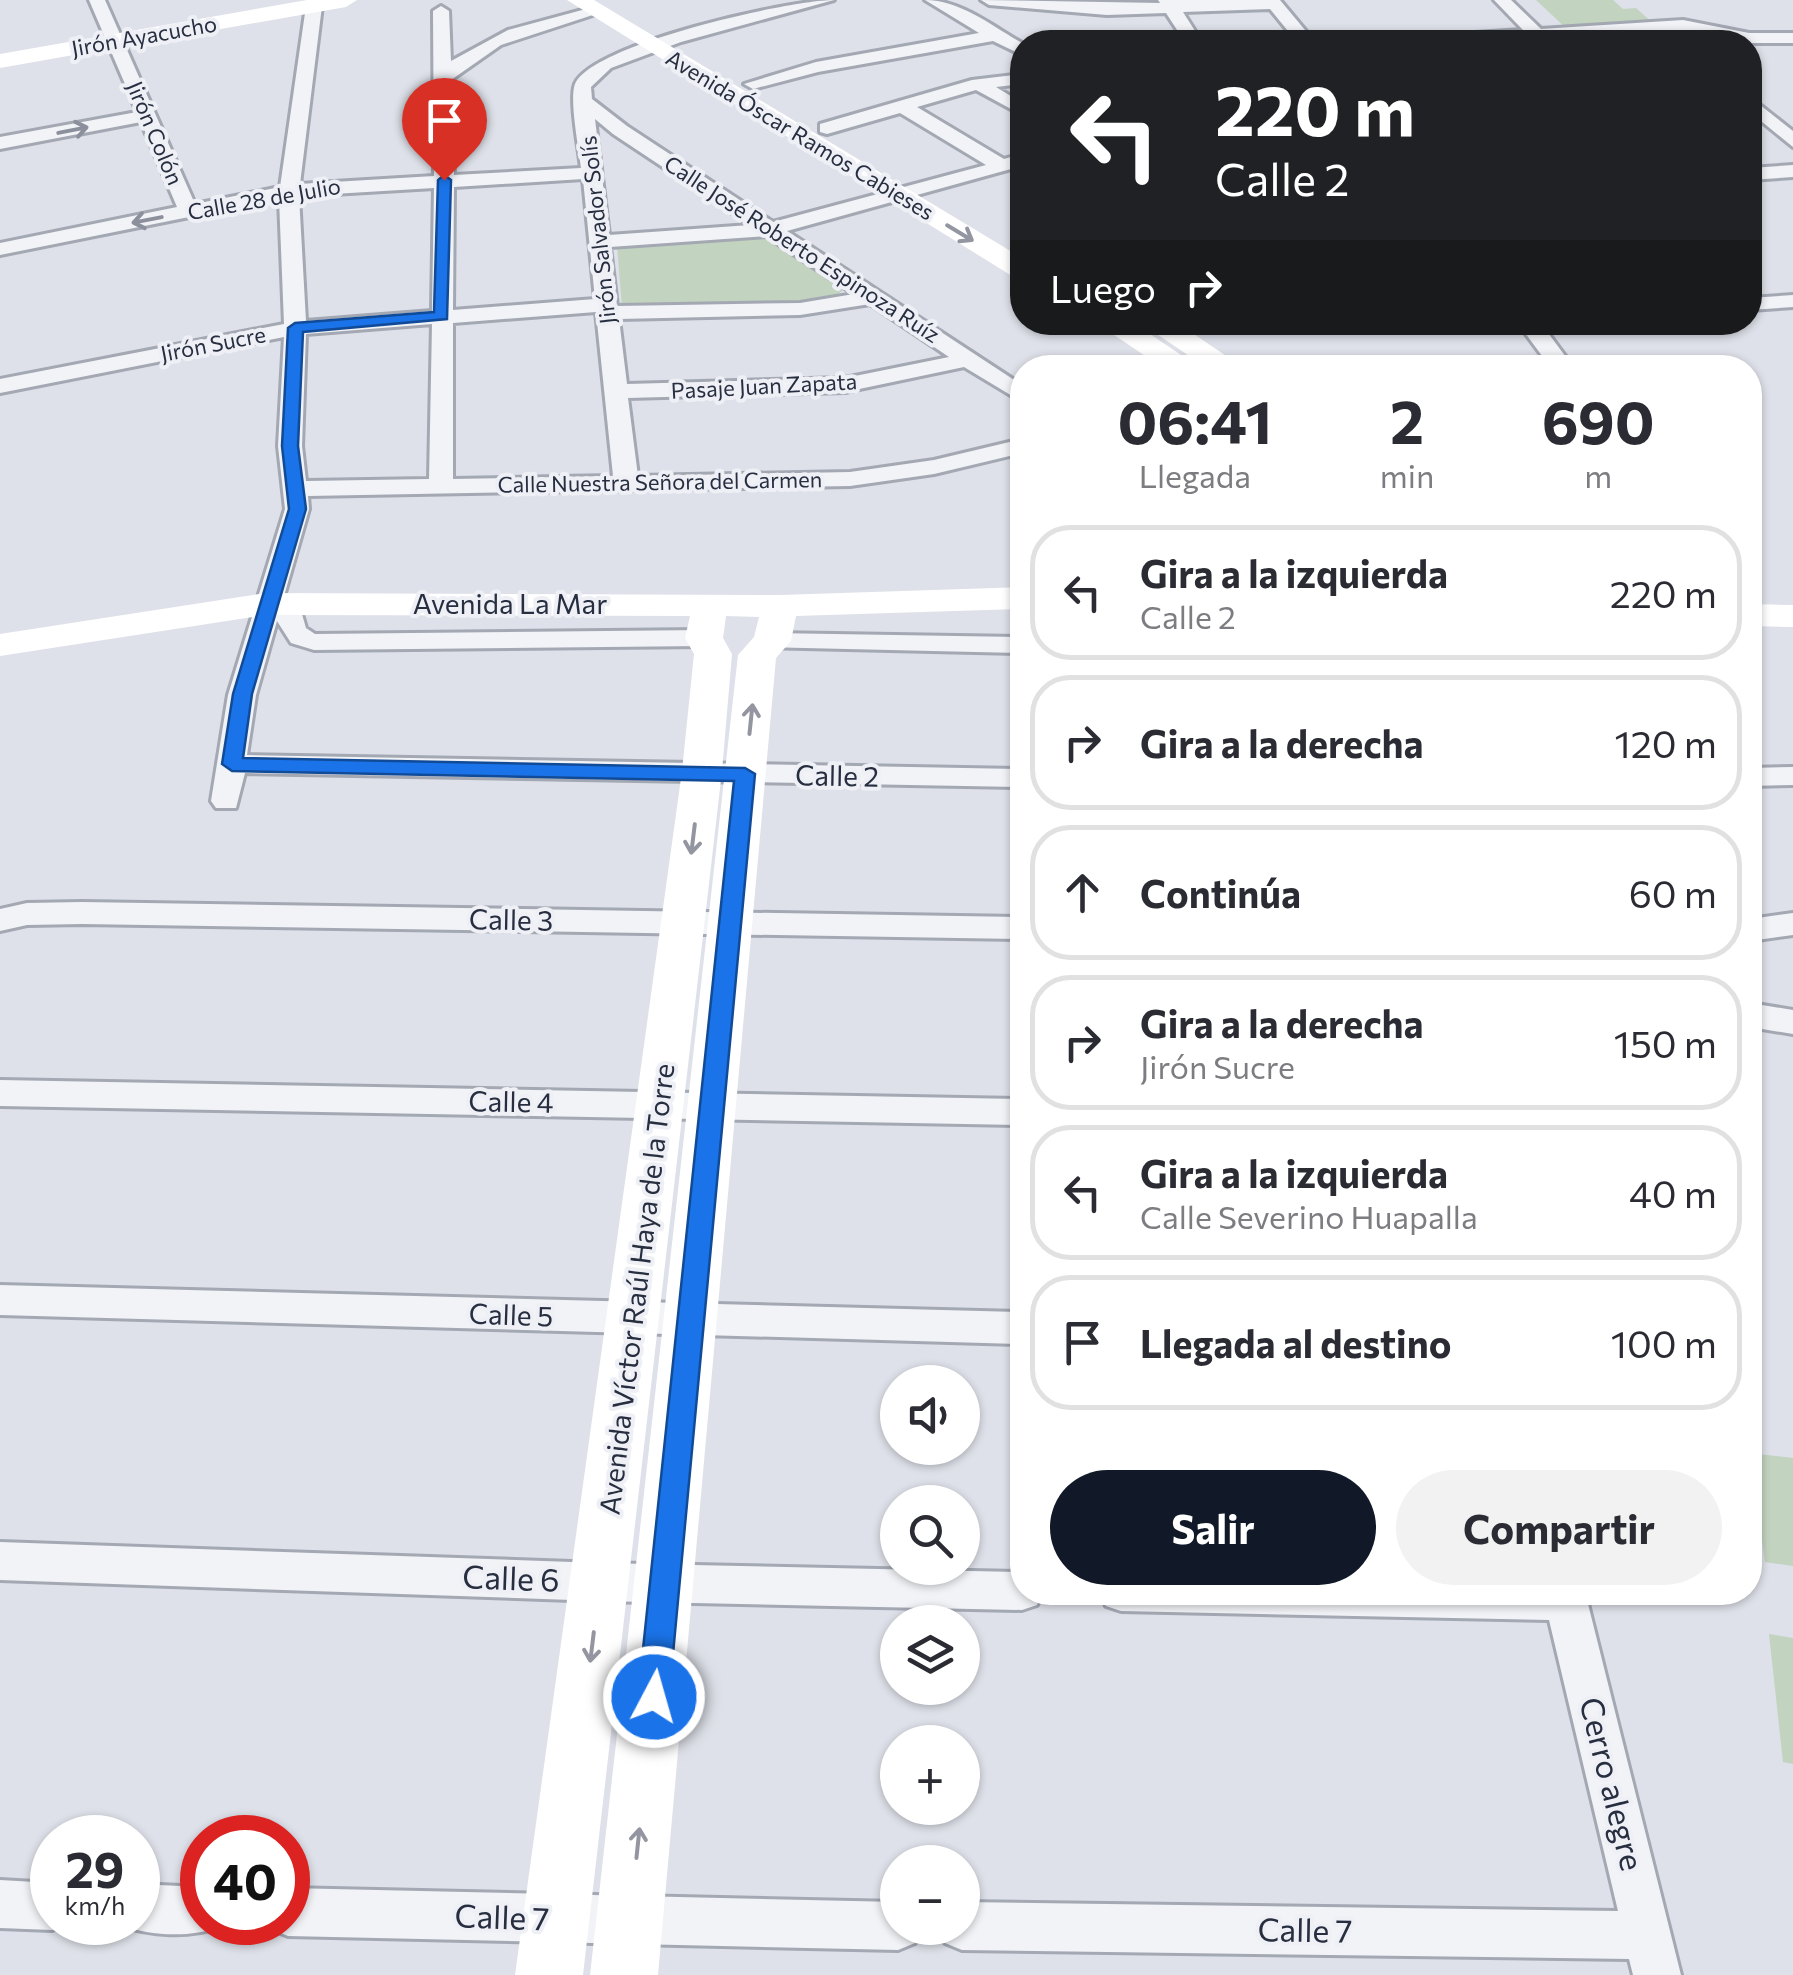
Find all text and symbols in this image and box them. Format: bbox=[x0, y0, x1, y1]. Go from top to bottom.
street label: Jirón Ayacucho bbox=[69, 9, 219, 62]
street label: Avenida Óscar Ramos Cabieses bbox=[661, 44, 939, 225]
text: 220 m bbox=[1215, 65, 1415, 150]
icon: left bbox=[1050, 70, 1180, 200]
street label: Jirón Colón bbox=[122, 77, 189, 189]
pin bbox=[402, 78, 487, 181]
icon: arrive bbox=[417, 93, 472, 148]
one-way arrow bbox=[56, 119, 88, 138]
street label: Jirón Salvador Solís bbox=[574, 135, 621, 326]
street label: Calle José Roberto Espinoza Ruíz bbox=[659, 149, 945, 348]
text: Calle 2 bbox=[1215, 150, 1350, 205]
street label: Calle 28 de Julio bbox=[185, 172, 343, 225]
one-way arrow bbox=[132, 211, 164, 230]
one-way arrow bbox=[945, 223, 974, 243]
icon: right bbox=[1176, 260, 1231, 315]
text: Luego bbox=[1050, 264, 1156, 311]
street label: Jirón Sucre bbox=[158, 320, 268, 367]
street label: Pasaje Juan Zapata bbox=[670, 367, 858, 404]
text: 06:41 bbox=[1117, 383, 1272, 456]
text: 2 bbox=[1390, 383, 1424, 456]
text: 690 bbox=[1542, 383, 1655, 456]
text: Llegada bbox=[1139, 455, 1251, 495]
text: min bbox=[1380, 455, 1434, 495]
text: m bbox=[1584, 455, 1612, 495]
street label: Calle Nuestra Señora del Carmen bbox=[497, 465, 823, 498]
text: Gira a la izquierda bbox=[1140, 549, 1448, 596]
icon: left bbox=[1055, 565, 1110, 620]
text: 220 m bbox=[1610, 569, 1717, 616]
street label: Avenida La Mar bbox=[413, 586, 607, 620]
text: Calle 2 bbox=[1140, 596, 1236, 636]
one-way arrow bbox=[741, 703, 760, 735]
icon: right bbox=[1055, 715, 1110, 770]
text: Gira a la derecha bbox=[1140, 719, 1424, 766]
text: 120 m bbox=[1615, 719, 1717, 766]
street label: Calle 2 bbox=[795, 757, 879, 793]
one-way arrow bbox=[684, 822, 702, 854]
icon: ahead bbox=[1055, 865, 1110, 920]
text: Continúa bbox=[1140, 869, 1301, 916]
text: 60 m bbox=[1629, 869, 1717, 916]
street label: Calle 3 bbox=[469, 901, 553, 937]
text: Gira a la derecha bbox=[1140, 999, 1424, 1046]
icon: right bbox=[1055, 1015, 1110, 1070]
text: 150 m bbox=[1614, 1019, 1717, 1066]
text: Jirón Sucre bbox=[1140, 1046, 1295, 1086]
street label: Avenida Víctor Raúl Haya de la Torre bbox=[591, 1061, 681, 1516]
street label: Calle 4 bbox=[468, 1083, 554, 1119]
text: Gira a la izquierda bbox=[1140, 1149, 1448, 1196]
icon: left bbox=[1055, 1165, 1110, 1220]
text: 40 m bbox=[1629, 1169, 1717, 1216]
text: Calle Severino Huapalla bbox=[1140, 1196, 1478, 1236]
street label: Calle 5 bbox=[468, 1296, 554, 1332]
icon: arrive bbox=[1055, 1315, 1110, 1370]
text: Llegada al destino bbox=[1140, 1319, 1451, 1366]
text: 100 m bbox=[1611, 1319, 1717, 1366]
map controls bbox=[880, 1365, 980, 1945]
button: sound bbox=[880, 1365, 980, 1465]
button: Salir bbox=[1050, 1470, 1376, 1585]
button: Compartir bbox=[1396, 1470, 1722, 1585]
button: search bbox=[880, 1485, 980, 1585]
street label: Calle 6 bbox=[462, 1555, 560, 1599]
button: layers bbox=[880, 1605, 980, 1705]
one-way arrow bbox=[582, 1631, 601, 1663]
position arrow bbox=[602, 1645, 706, 1749]
street label: Cerro alegre bbox=[1572, 1693, 1654, 1874]
button: + bbox=[880, 1725, 980, 1825]
speed limit sign: 40 bbox=[180, 1815, 310, 1945]
one-way arrow bbox=[629, 1828, 648, 1860]
text: 29 bbox=[65, 1837, 124, 1898]
button: − bbox=[880, 1845, 980, 1945]
text: km/h bbox=[65, 1890, 125, 1920]
street label: Calle 7 bbox=[454, 1894, 550, 1938]
street label: Calle 7 bbox=[1257, 1908, 1353, 1950]

